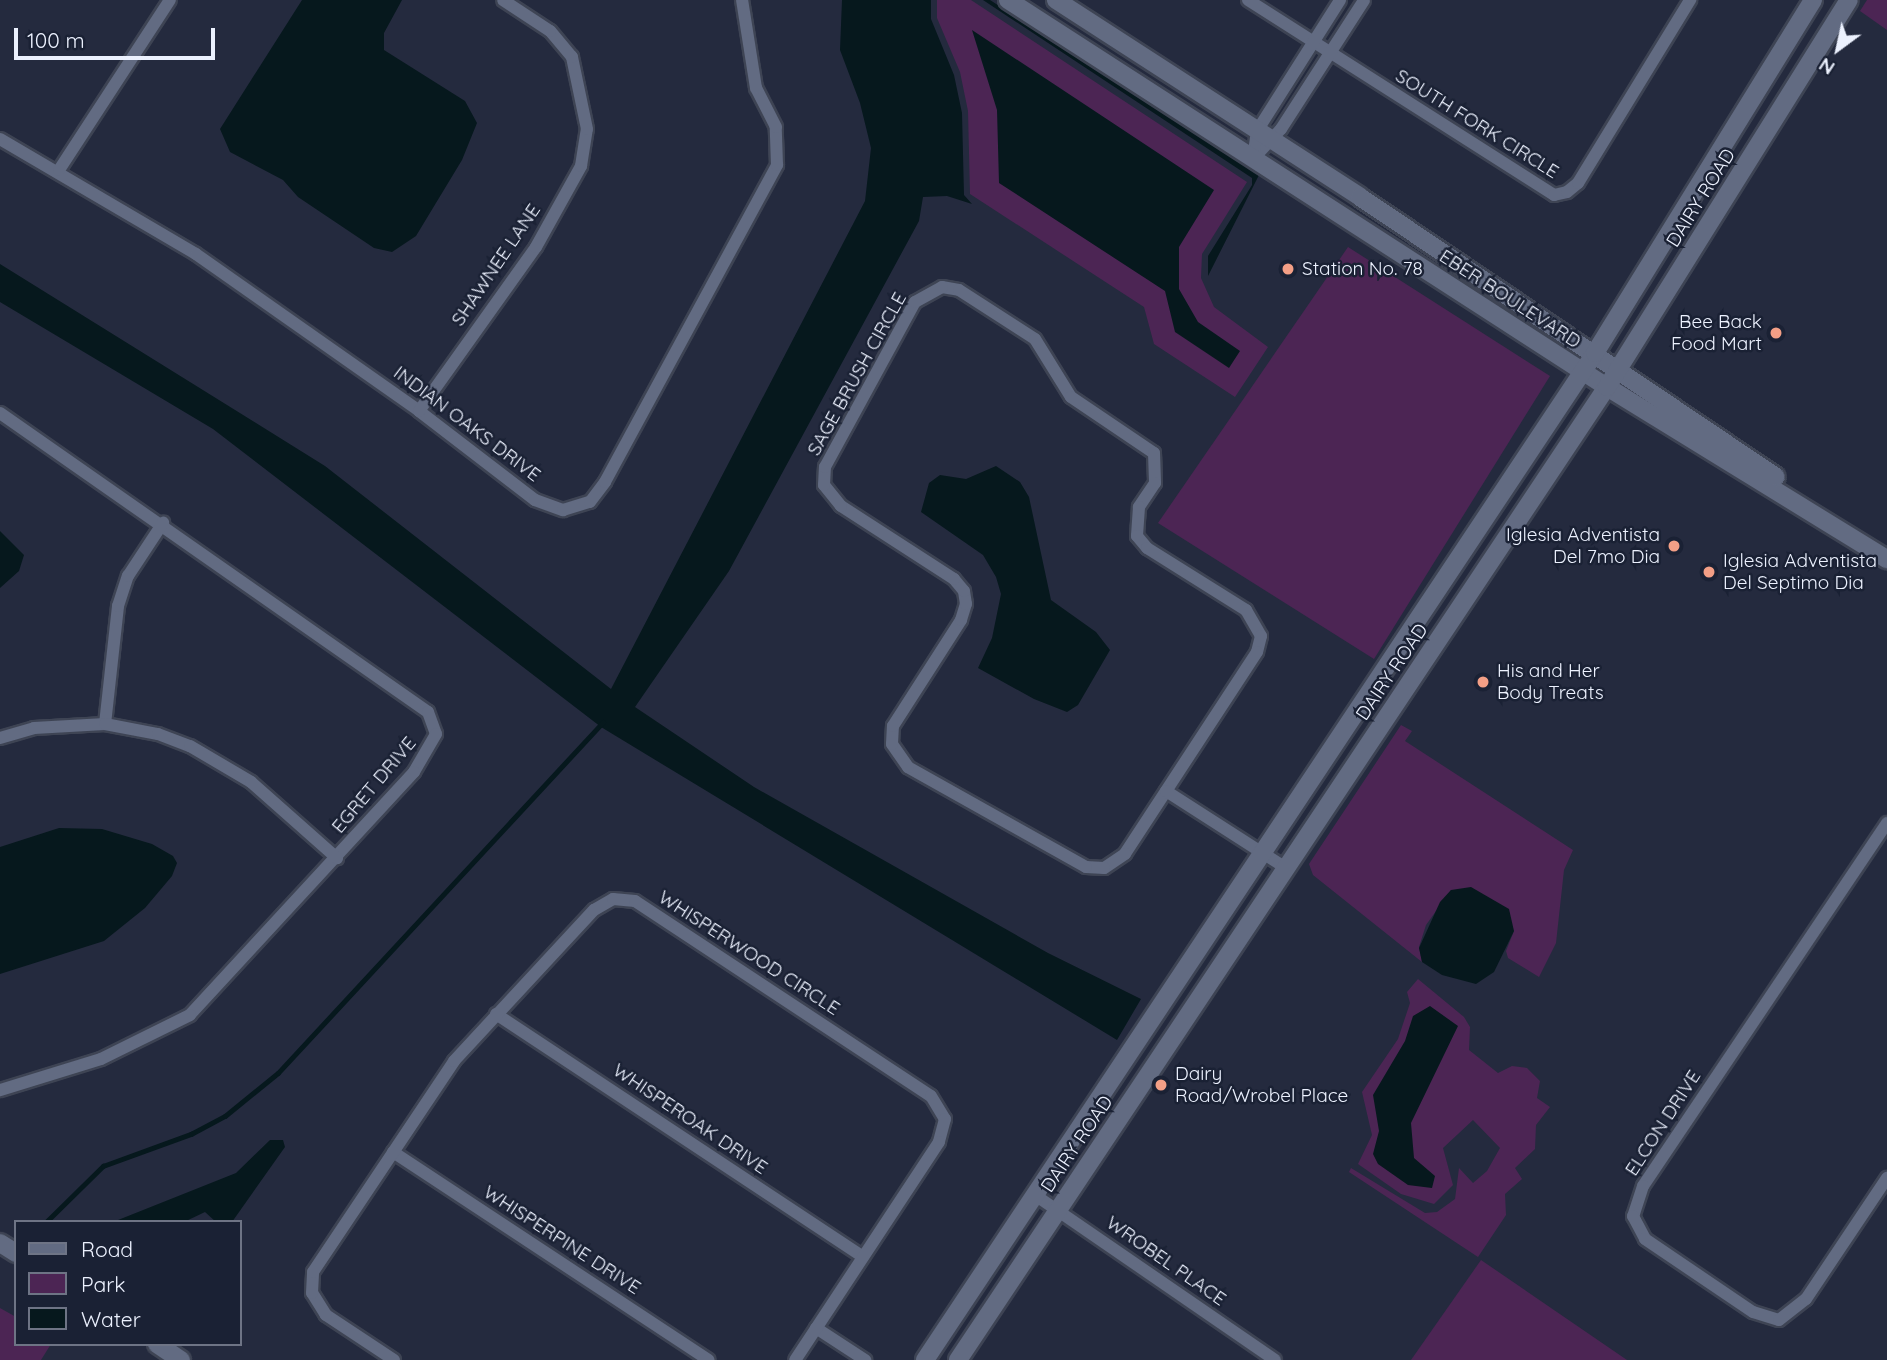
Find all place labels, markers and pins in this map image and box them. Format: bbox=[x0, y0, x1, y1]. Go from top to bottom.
place label: Station No. 78 bbox=[1302, 258, 1423, 280]
marker: Station No. 78 bbox=[1280, 261, 1296, 277]
place label: Bee Back Food Mart bbox=[1671, 311, 1762, 355]
marker: Bee Back Food Mart bbox=[1768, 325, 1784, 341]
place label: Iglesia Adventista Del 7mo Dia bbox=[1506, 524, 1660, 568]
marker: Iglesia Adventista Del 7mo Dia bbox=[1666, 538, 1682, 554]
place label: Iglesia Adventista Del Septimo Dia bbox=[1723, 550, 1877, 594]
marker: Iglesia Adventista Del Septimo Dia bbox=[1701, 564, 1717, 580]
place label: His and Her Body Treats bbox=[1497, 660, 1604, 704]
marker: His and Her Body Treats bbox=[1475, 674, 1491, 690]
place label: Dairy Road/Wrobel Place bbox=[1175, 1063, 1348, 1107]
marker: Dairy Road/Wrobel Place bbox=[1153, 1077, 1169, 1093]

